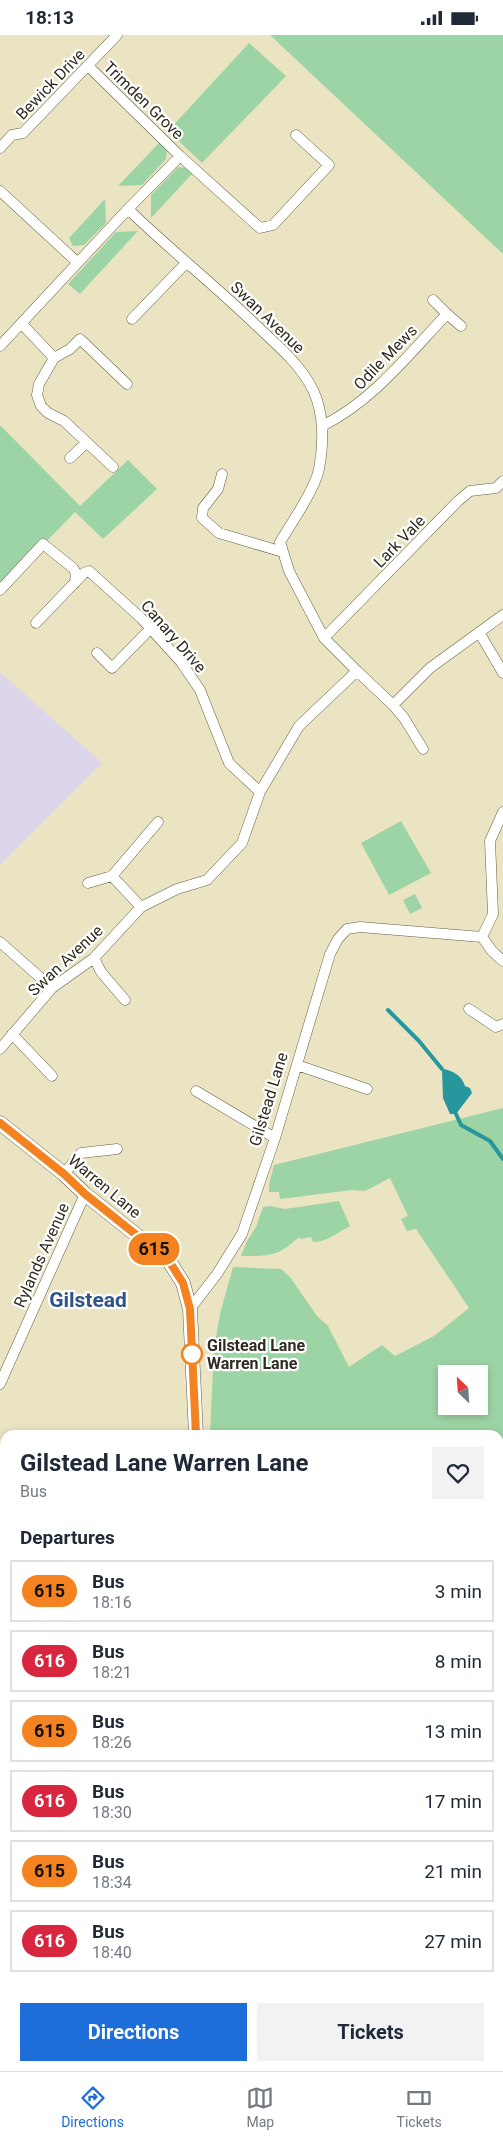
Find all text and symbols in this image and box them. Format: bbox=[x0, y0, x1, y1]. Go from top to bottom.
text: 18:13 bbox=[25, 6, 74, 29]
street label: Bewick Drive bbox=[12, 45, 89, 124]
street label: Trimden Grove bbox=[100, 57, 188, 143]
street label: Swan Avenue bbox=[227, 277, 309, 357]
street label: Odile Mews bbox=[350, 321, 421, 394]
street label: Lark Vale bbox=[370, 511, 429, 572]
street label: Canary Drive bbox=[137, 596, 210, 676]
street label: Swan Avenue bbox=[24, 921, 107, 1000]
street label: Gilstead Lane bbox=[245, 1050, 292, 1148]
street label: Warren Lane bbox=[64, 1150, 145, 1222]
street label: Rylands Avenue bbox=[10, 1200, 73, 1310]
line badge: 615 bbox=[125, 1233, 183, 1265]
text: 615 bbox=[139, 1238, 169, 1259]
district label: Gilstead bbox=[49, 1288, 127, 1312]
place label: Gilstead Lane Warren Lane bbox=[207, 1336, 305, 1373]
marker: Gilstead Lane Warren Lane bbox=[181, 1343, 203, 1365]
north arrow bbox=[438, 1365, 488, 1415]
map controls bbox=[438, 1365, 488, 1415]
button: heart bbox=[432, 1447, 484, 1499]
text: Gilstead Lane Warren Lane bbox=[20, 1449, 308, 1477]
text: Bus bbox=[20, 1482, 47, 1501]
text: Departures bbox=[20, 1526, 115, 1549]
text: Bus bbox=[92, 1570, 125, 1593]
text: 615 bbox=[34, 1580, 65, 1601]
text: 3 min bbox=[435, 1580, 482, 1603]
text: 18:16 bbox=[92, 1593, 132, 1612]
text: Bus bbox=[92, 1640, 125, 1663]
text: 616 bbox=[34, 1650, 65, 1671]
text: 8 min bbox=[435, 1650, 482, 1673]
text: 18:21 bbox=[92, 1663, 132, 1682]
text: Bus bbox=[92, 1710, 125, 1733]
text: 615 bbox=[34, 1720, 65, 1741]
text: 13 min bbox=[424, 1720, 482, 1743]
text: 18:26 bbox=[92, 1733, 132, 1752]
text: Bus bbox=[92, 1780, 125, 1803]
text: 616 bbox=[34, 1790, 65, 1811]
text: 17 min bbox=[424, 1790, 482, 1813]
text: 18:30 bbox=[92, 1803, 132, 1822]
text: Bus bbox=[92, 1850, 125, 1873]
text: 615 bbox=[34, 1860, 65, 1881]
text: 21 min bbox=[424, 1860, 482, 1883]
text: 18:34 bbox=[92, 1873, 132, 1892]
text: Bus bbox=[92, 1920, 125, 1943]
text: 616 bbox=[34, 1930, 65, 1951]
text: 27 min bbox=[424, 1930, 482, 1953]
text: 18:40 bbox=[92, 1943, 132, 1962]
button: Directions bbox=[20, 2003, 247, 2061]
button: Tickets bbox=[257, 2003, 484, 2061]
tab: Directions bbox=[61, 2084, 124, 2130]
tab: Map bbox=[246, 2084, 274, 2130]
tab: Tickets bbox=[397, 2084, 442, 2130]

